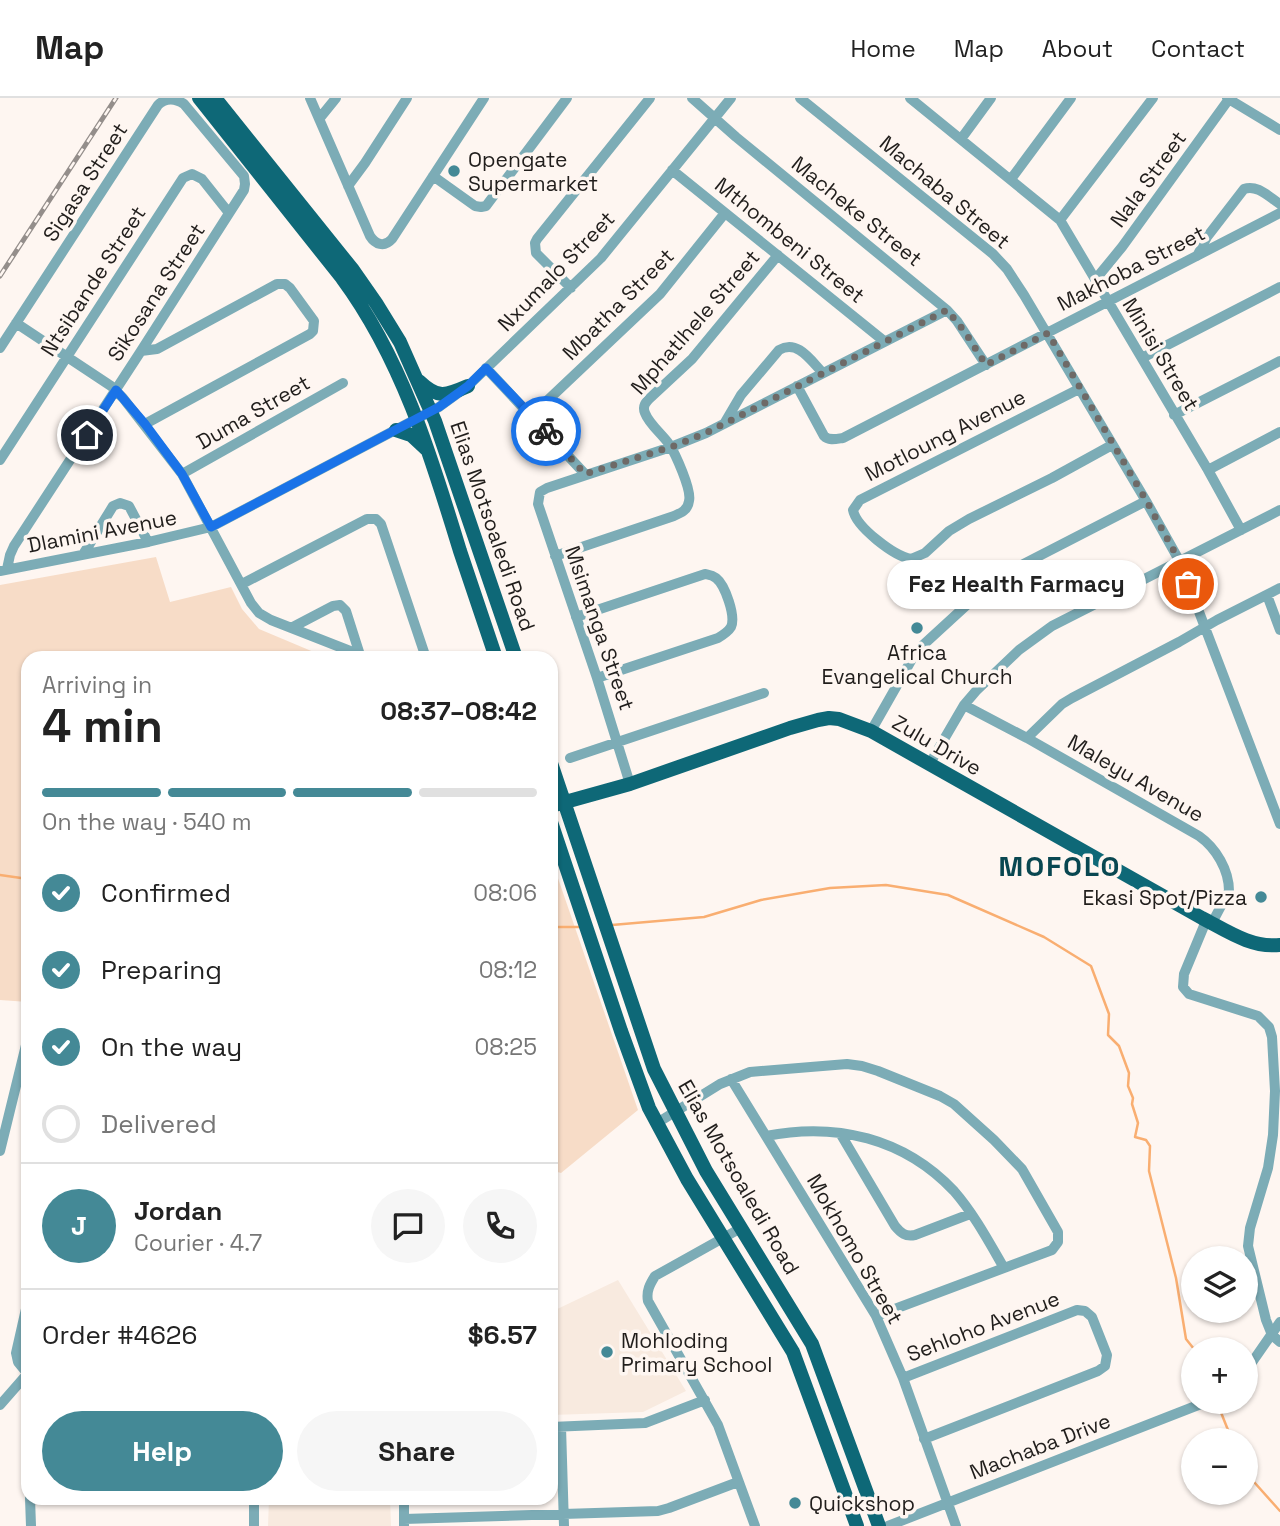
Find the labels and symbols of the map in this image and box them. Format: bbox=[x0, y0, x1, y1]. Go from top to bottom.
street label: Sigasa Street bbox=[37, 118, 133, 246]
street label: Nala Street bbox=[1104, 125, 1192, 233]
street label: Machaba Street bbox=[874, 129, 1016, 255]
place label: Opengate Supermarket bbox=[468, 146, 598, 197]
street label: Macheke Street bbox=[786, 150, 928, 272]
marker: Opengate Supermarket bbox=[446, 163, 462, 179]
street label: Mthombeni Street bbox=[710, 171, 870, 309]
street label: Ntsibande Street bbox=[34, 201, 152, 361]
street label: Nxumalo Street bbox=[492, 205, 620, 337]
street label: Sikosana Street bbox=[101, 218, 211, 366]
street label: Makhoba Street bbox=[1052, 219, 1210, 317]
street label: Mbatha Street bbox=[556, 242, 680, 366]
street label: Mphatlhele Street bbox=[625, 244, 765, 400]
street label: Minisi Street bbox=[1117, 293, 1205, 415]
street label: Duma Street bbox=[191, 369, 315, 455]
street label: Motloung Avenue bbox=[860, 383, 1030, 487]
courier bbox=[511, 396, 581, 466]
pin bbox=[57, 405, 117, 465]
street label: Elias Motsoaledi Road bbox=[444, 417, 542, 635]
street label: Dlamini Avenue bbox=[25, 503, 179, 559]
street label: Msimanga Street bbox=[559, 542, 641, 714]
pin bbox=[1158, 554, 1218, 614]
callout: Fez Health Farmacy bbox=[887, 560, 1146, 608]
marker: Africa Evangelical Church bbox=[909, 620, 925, 636]
place label: Africa Evangelical Church bbox=[821, 639, 1013, 690]
street label: Zulu Drive bbox=[888, 709, 986, 781]
street label: Maleyu Avenue bbox=[1063, 728, 1209, 828]
district label: MOFOLO bbox=[999, 848, 1121, 884]
place label: Ekasi Spot/Pizza bbox=[1082, 884, 1247, 911]
marker: Ekasi Spot/Pizza bbox=[1253, 889, 1269, 905]
street label: Elias Motsoaledi Road bbox=[672, 1075, 806, 1279]
street label: Mokhomo Street bbox=[801, 1169, 909, 1329]
street label: Sehloho Avenue bbox=[903, 1284, 1063, 1368]
place label: Mohloding Primary School bbox=[621, 1327, 772, 1378]
marker: Mohloding Primary School bbox=[599, 1344, 615, 1360]
street label: Machaba Drive bbox=[966, 1407, 1114, 1485]
place label: Quickshop bbox=[809, 1490, 915, 1517]
marker: Quickshop bbox=[787, 1495, 803, 1511]

